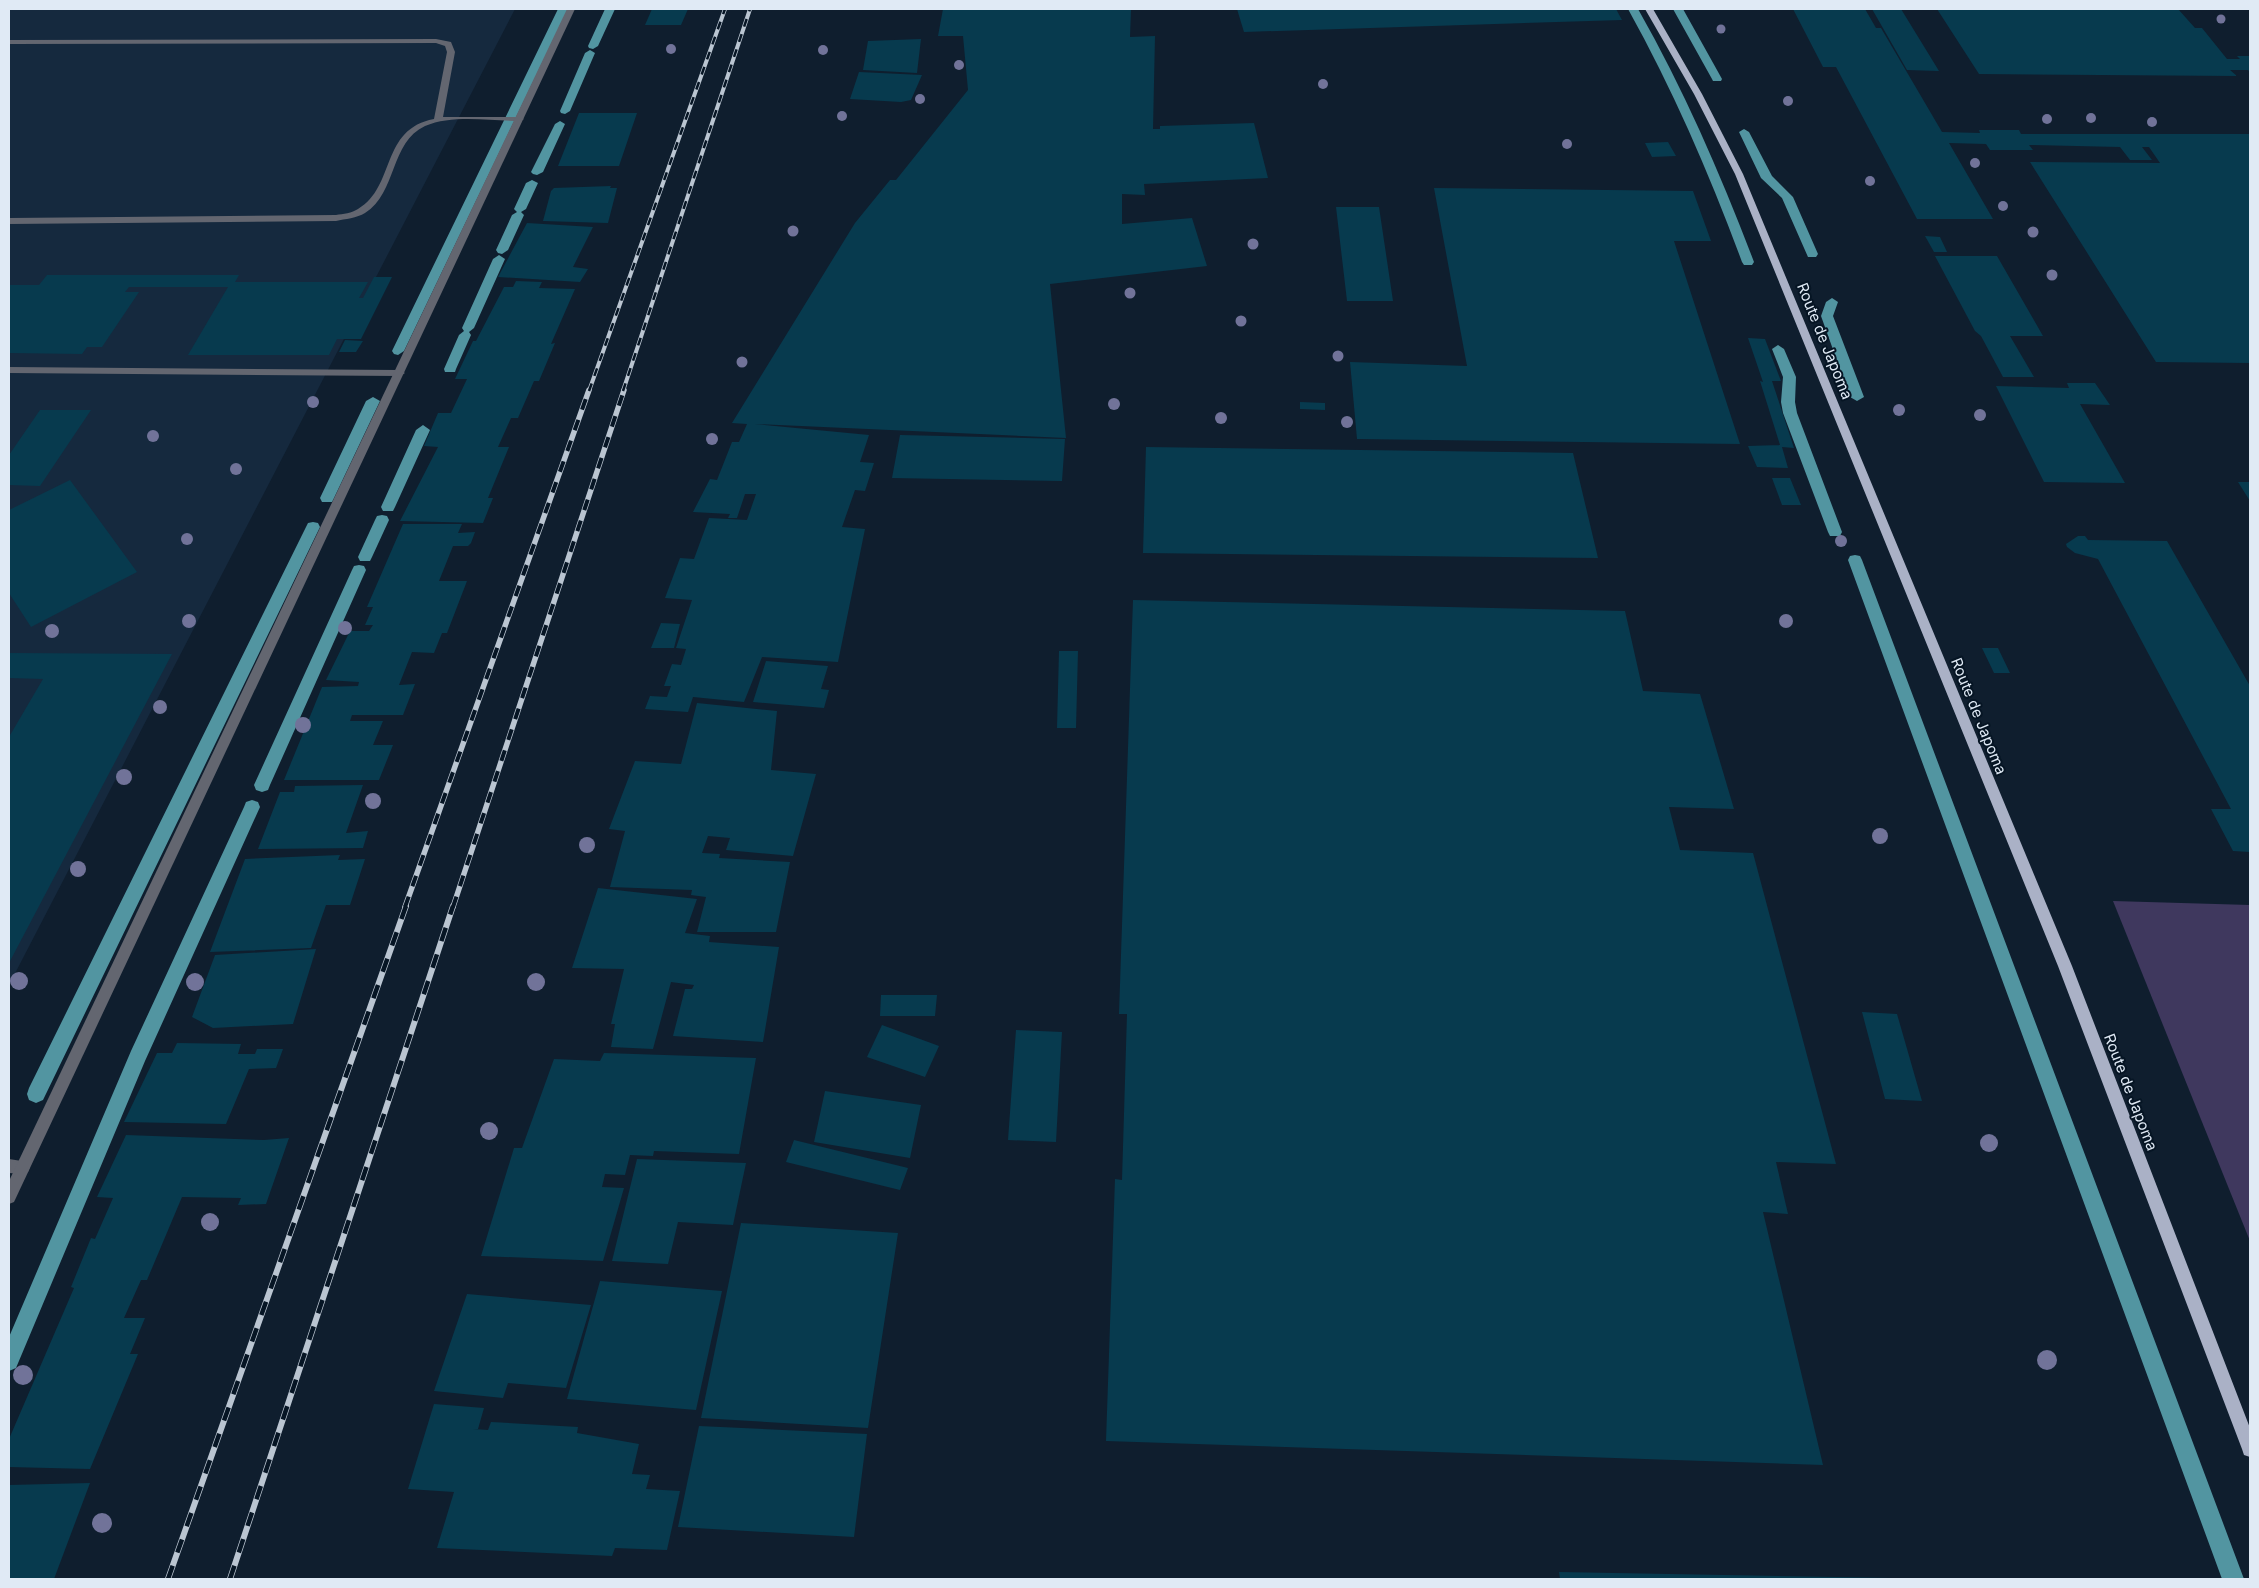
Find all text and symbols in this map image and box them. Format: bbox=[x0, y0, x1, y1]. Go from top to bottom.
street label: Route de Japoma bbox=[1793, 280, 1857, 402]
street label: Route de Japoma bbox=[1947, 655, 2011, 777]
street label: Route de Japoma bbox=[2100, 1031, 2162, 1153]

